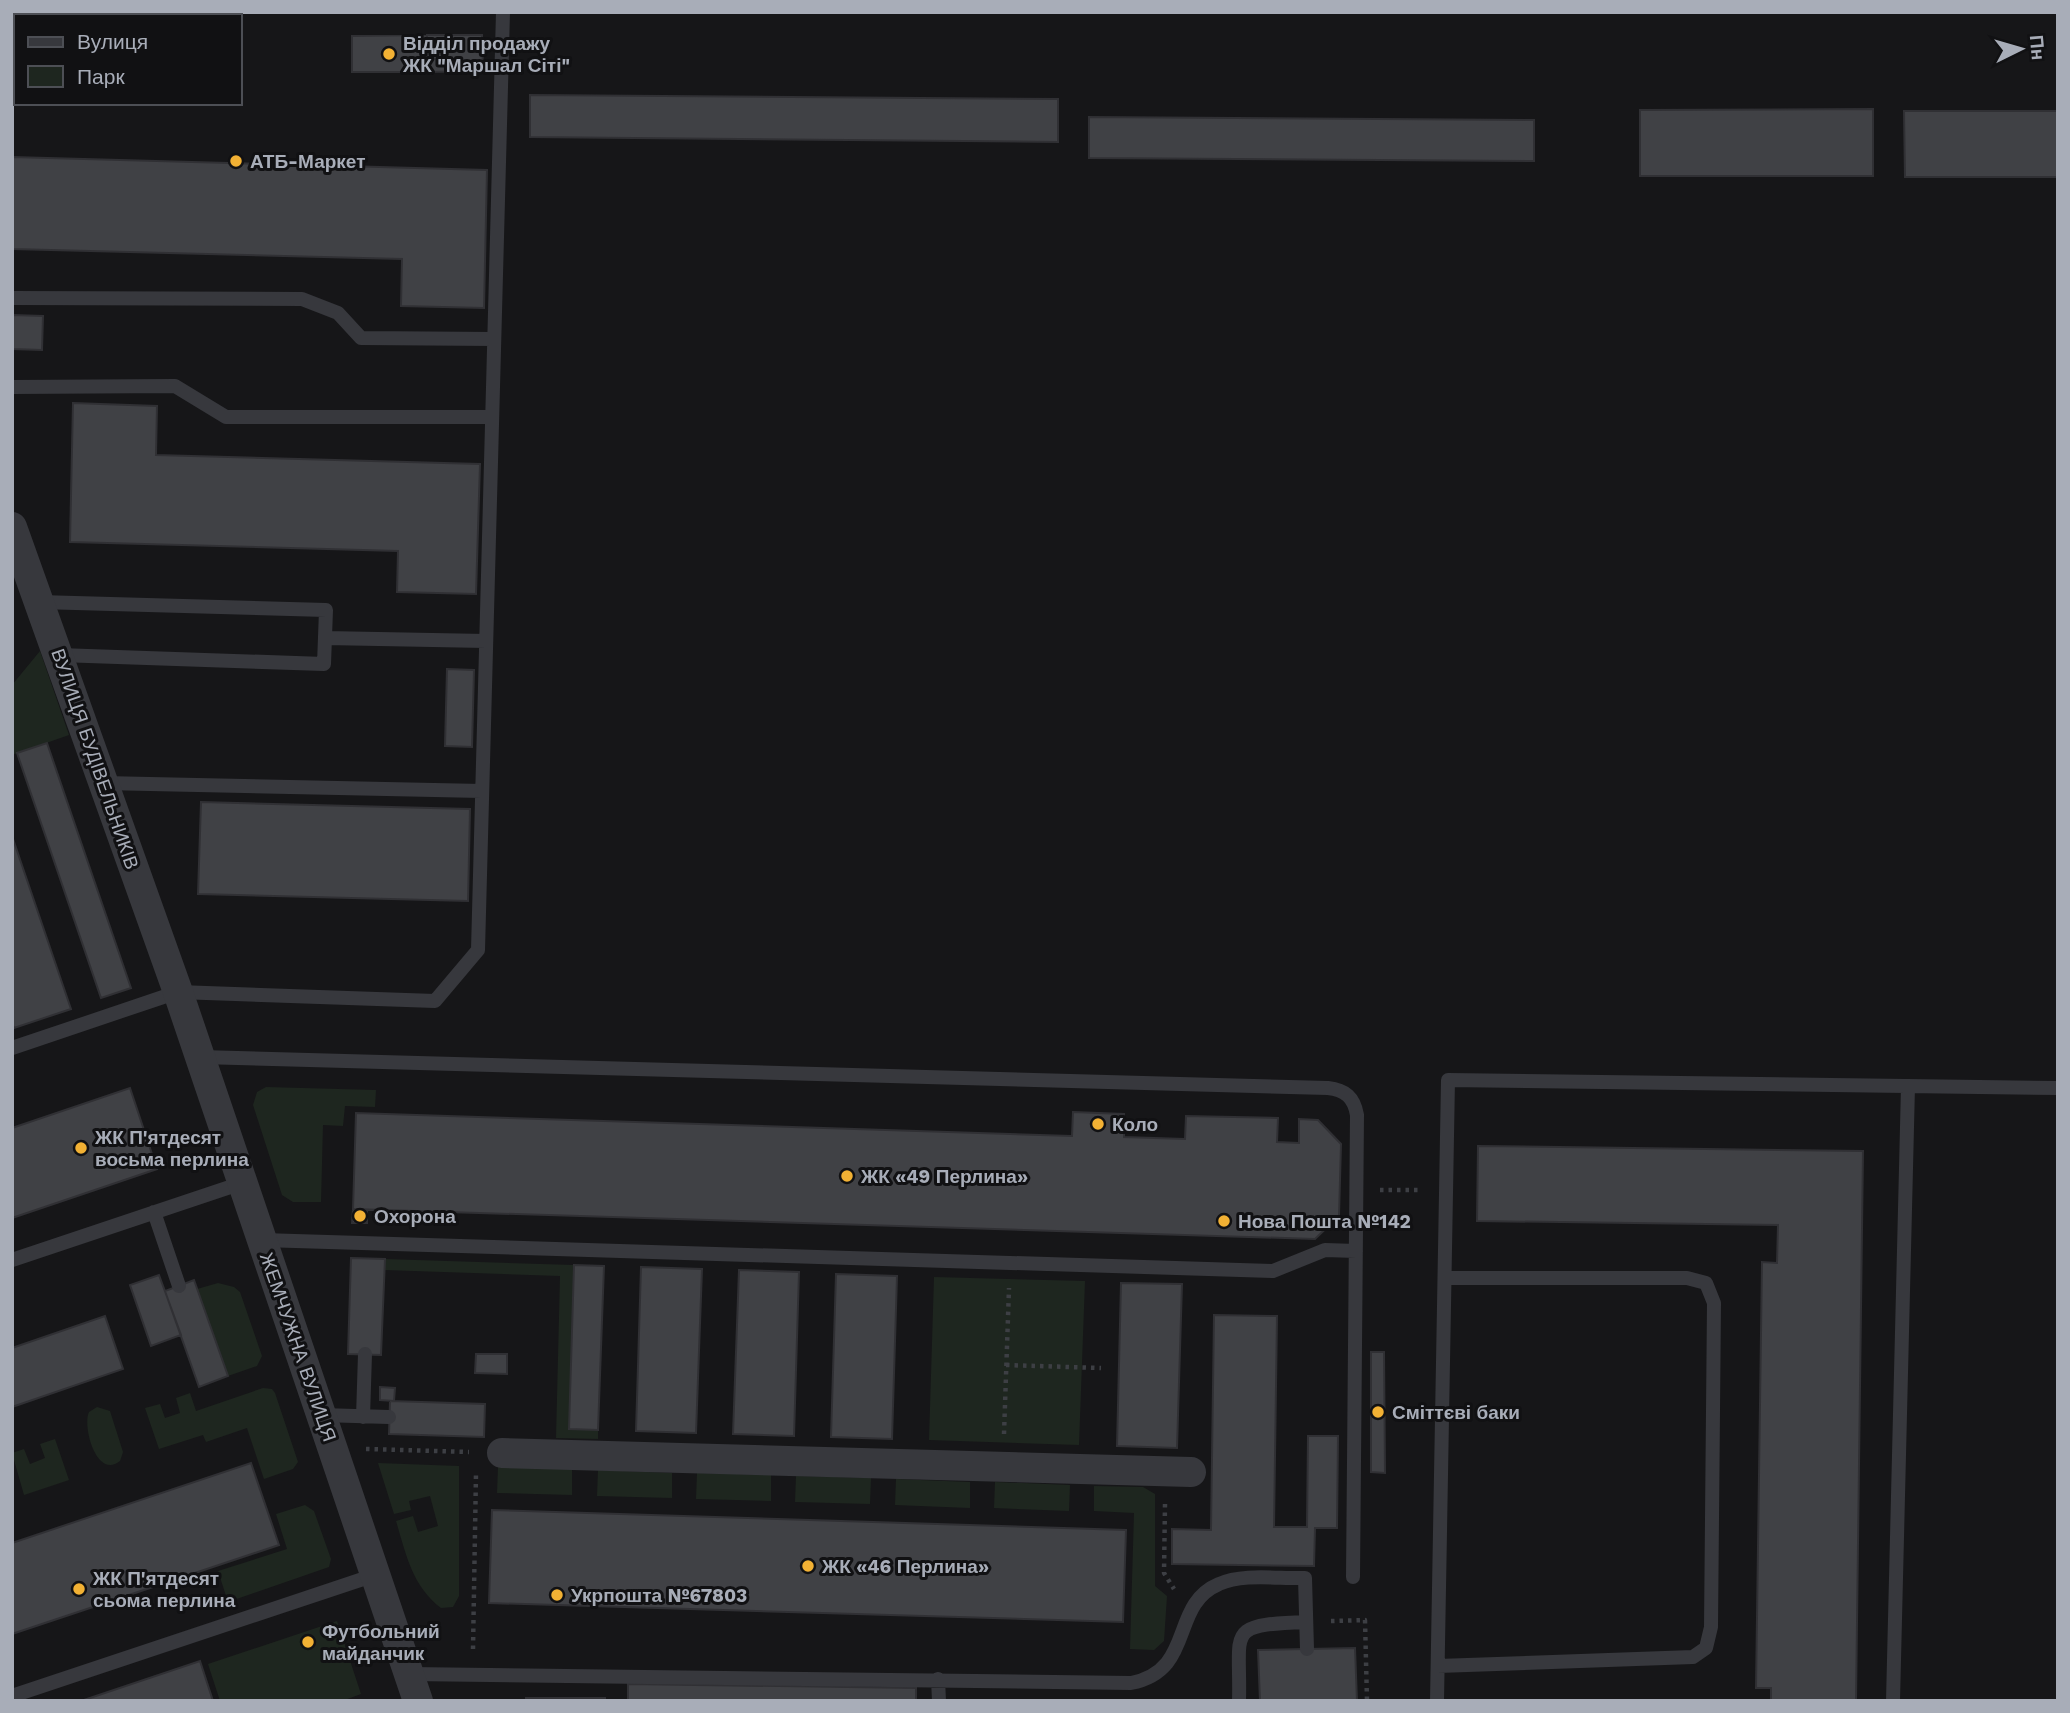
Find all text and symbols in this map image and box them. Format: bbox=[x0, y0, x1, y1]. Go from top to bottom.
legend bbox=[14, 14, 242, 105]
north arrow bbox=[1986, 14, 2056, 84]
text: Вулиця bbox=[77, 29, 148, 54]
place label: Відділ продажу ЖК "Маршал Сіті" bbox=[402, 32, 570, 77]
text: Пн bbox=[2025, 34, 2050, 61]
marker: Відділ продажу ЖК "Маршал Сіті" bbox=[381, 46, 397, 62]
text: Парк bbox=[77, 64, 125, 89]
place label: АТБ-Маркет bbox=[250, 150, 365, 173]
marker: АТБ-Маркет bbox=[228, 153, 244, 169]
street label: ВУЛИЦЯ БУДІВЕЛЬНИКІВ bbox=[46, 646, 144, 872]
place label: Коло bbox=[1112, 1113, 1158, 1136]
marker: Коло bbox=[1090, 1116, 1106, 1132]
place label: ЖК П'ятдесят восьма перлина bbox=[94, 1126, 249, 1171]
marker: ЖК П'ятдесят восьма перлина bbox=[73, 1140, 89, 1156]
place label: ЖК «49 Перлина» bbox=[860, 1165, 1028, 1188]
marker: ЖК «49 Перлина» bbox=[839, 1168, 855, 1184]
place label: Охорона bbox=[374, 1205, 456, 1228]
marker: Охорона bbox=[352, 1208, 368, 1224]
place label: Нова Пошта №142 bbox=[1238, 1210, 1411, 1233]
marker: Нова Пошта №142 bbox=[1216, 1213, 1232, 1229]
street label: ЖЕМЧУЖНА ВУЛИЦЯ bbox=[255, 1249, 341, 1445]
place label: Сміттєві баки bbox=[1392, 1401, 1520, 1424]
marker: Сміттєві баки bbox=[1370, 1404, 1386, 1420]
place label: ЖК «46 Перлина» bbox=[821, 1555, 989, 1578]
marker: ЖК «46 Перлина» bbox=[800, 1558, 816, 1574]
place label: ЖК П'ятдесят сьома перлина bbox=[92, 1567, 236, 1612]
marker: ЖК П'ятдесят сьома перлина bbox=[71, 1581, 87, 1597]
place label: Укрпошта №67803 bbox=[571, 1584, 747, 1607]
marker: Укрпошта №67803 bbox=[549, 1587, 565, 1603]
place label: Футбольний майданчик bbox=[322, 1620, 440, 1665]
marker: Футбольний майданчик bbox=[300, 1634, 316, 1650]

